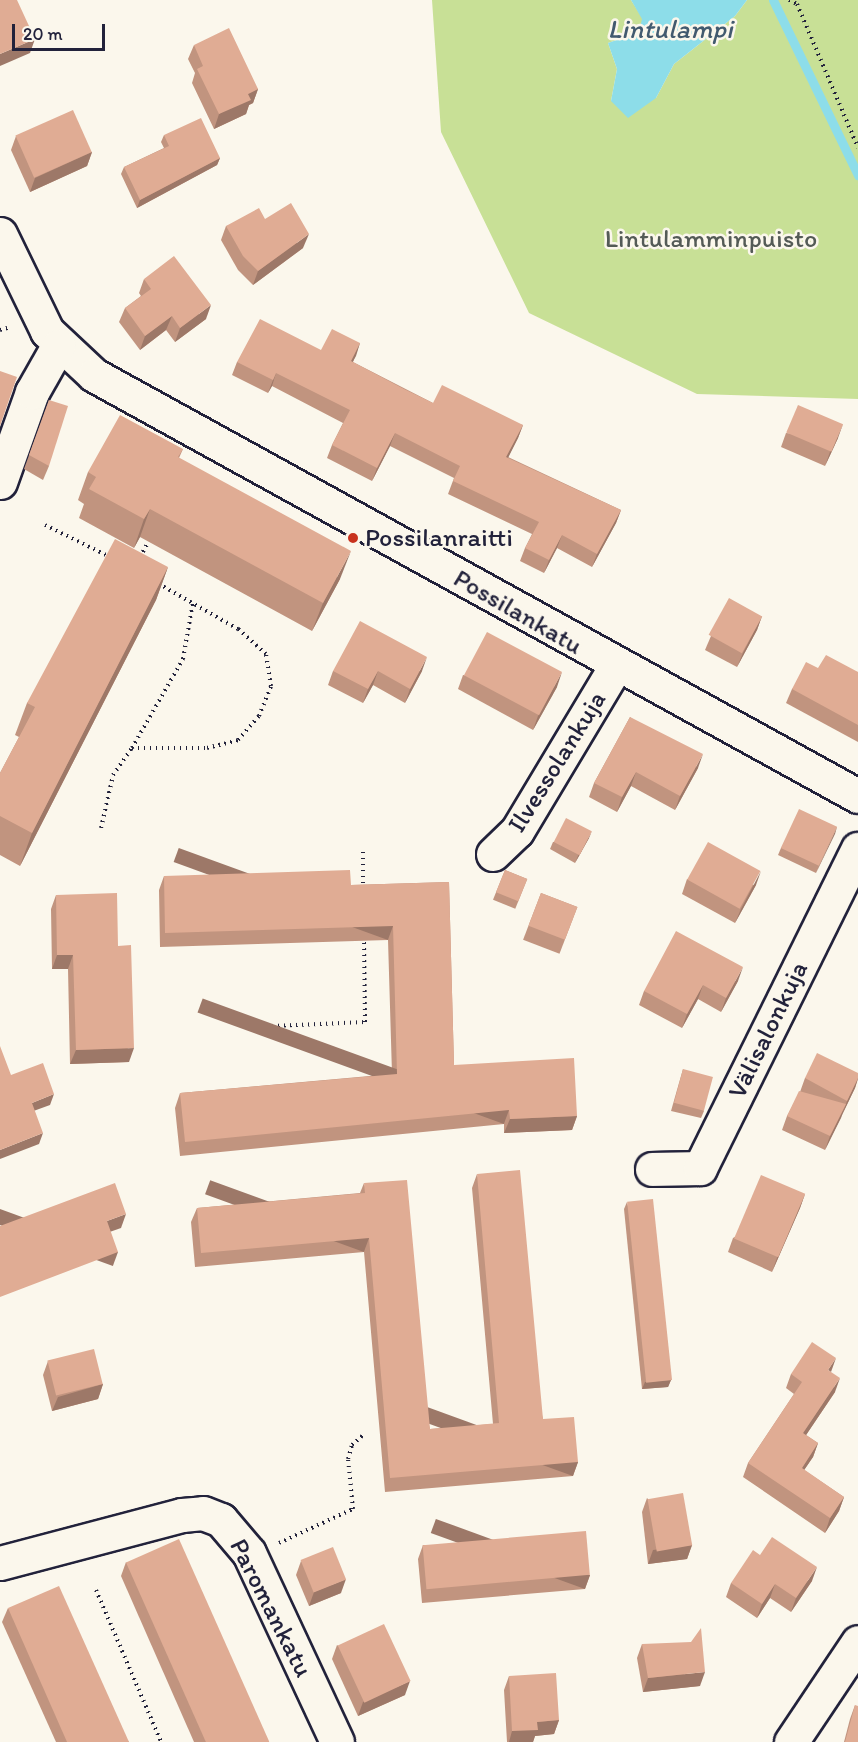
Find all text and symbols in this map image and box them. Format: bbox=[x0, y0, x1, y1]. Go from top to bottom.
scale bar bbox=[15, 12, 108, 50]
water label: Lintulampi bbox=[607, 13, 733, 45]
text: 20 m bbox=[23, 23, 63, 45]
park label: Lintulamminpuisto bbox=[605, 223, 817, 255]
place label: Possilanraitti bbox=[365, 522, 513, 554]
marker: Possilanraitti bbox=[346, 531, 360, 545]
street label: Possilankatu bbox=[448, 563, 588, 661]
street label: Ilvessolankuja bbox=[501, 686, 613, 838]
street label: Välisalonkuja bbox=[721, 957, 815, 1103]
street label: Paromankatu bbox=[223, 1534, 319, 1682]

